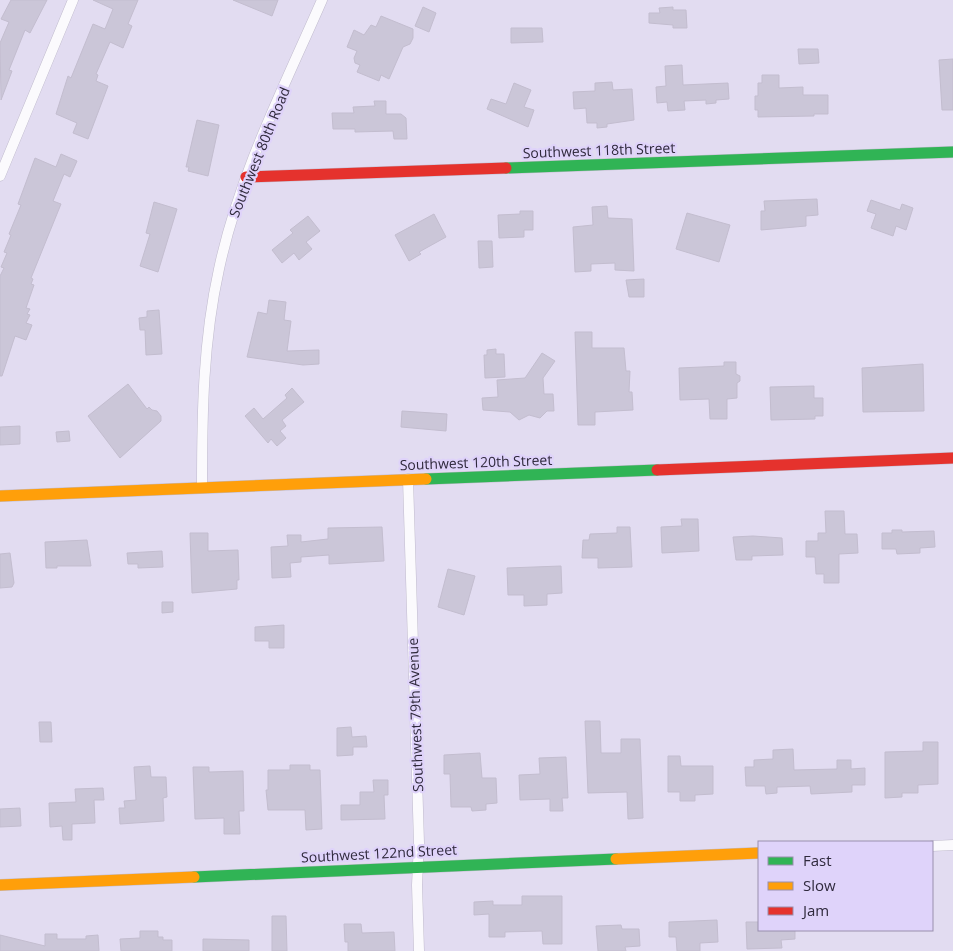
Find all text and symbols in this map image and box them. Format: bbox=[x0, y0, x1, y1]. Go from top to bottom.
street label: Southwest 80th Road bbox=[224, 84, 294, 220]
street label: Southwest 118th Street bbox=[522, 138, 676, 162]
street label: Southwest 120th Street bbox=[399, 450, 553, 474]
street label: Southwest 79th Avenue bbox=[403, 637, 427, 792]
street label: Southwest 122nd Street bbox=[301, 839, 457, 867]
legend bbox=[758, 841, 933, 931]
text: Fast bbox=[803, 850, 832, 870]
text: Slow bbox=[803, 875, 836, 895]
text: Jam bbox=[801, 900, 829, 920]

